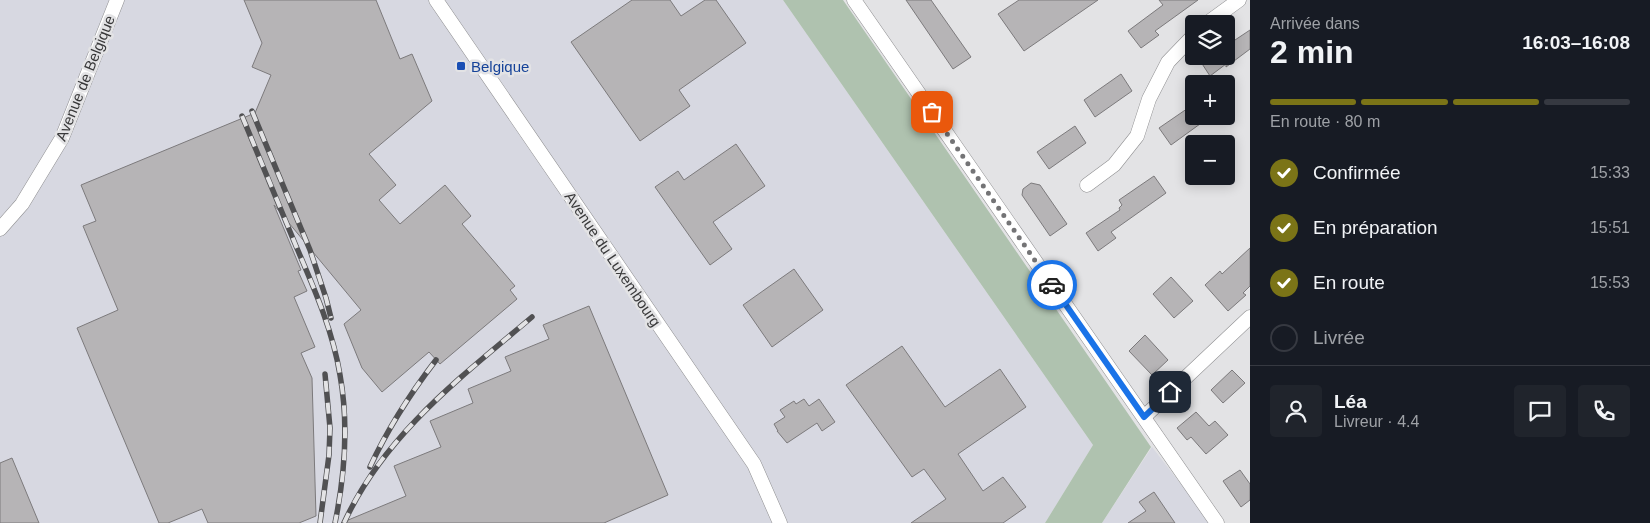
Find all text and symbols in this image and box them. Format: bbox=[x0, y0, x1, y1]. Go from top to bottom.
street label: Avenue de Belgique bbox=[52, 13, 118, 143]
map controls bbox=[1185, 15, 1235, 185]
button: layers bbox=[1185, 15, 1235, 65]
text: Arrivée dans bbox=[1270, 15, 1360, 32]
text: 16:03–16:08 bbox=[1522, 32, 1630, 53]
text: 2 min bbox=[1270, 34, 1354, 70]
place label: Belgique bbox=[471, 58, 529, 75]
marker: Belgique bbox=[455, 60, 467, 72]
button: + bbox=[1185, 75, 1235, 125]
pin bbox=[911, 91, 953, 133]
icon: bag bbox=[918, 98, 946, 126]
text: En route · 80 m bbox=[1270, 113, 1380, 130]
button: − bbox=[1185, 135, 1235, 185]
icon: check bbox=[1270, 159, 1298, 187]
text: Confirmée bbox=[1313, 162, 1401, 183]
text: 15:33 bbox=[1590, 164, 1630, 181]
street label: Avenue du Luxembourg bbox=[561, 188, 665, 330]
icon: check bbox=[1270, 214, 1298, 242]
text: En préparation bbox=[1313, 217, 1438, 238]
text: 15:51 bbox=[1590, 219, 1630, 236]
courier bbox=[1027, 260, 1077, 310]
icon: check bbox=[1270, 269, 1298, 297]
icon: car bbox=[1038, 271, 1066, 299]
text: En route bbox=[1313, 272, 1385, 293]
text: 15:53 bbox=[1590, 274, 1630, 291]
text: Livrée bbox=[1313, 327, 1365, 348]
pin bbox=[1149, 371, 1191, 413]
icon: home bbox=[1156, 378, 1184, 406]
button: person bbox=[1270, 385, 1322, 437]
button: chat bbox=[1514, 385, 1566, 437]
button: phone bbox=[1578, 385, 1630, 437]
text: Léa bbox=[1334, 391, 1367, 412]
text: Livreur · 4.4 bbox=[1334, 413, 1419, 430]

